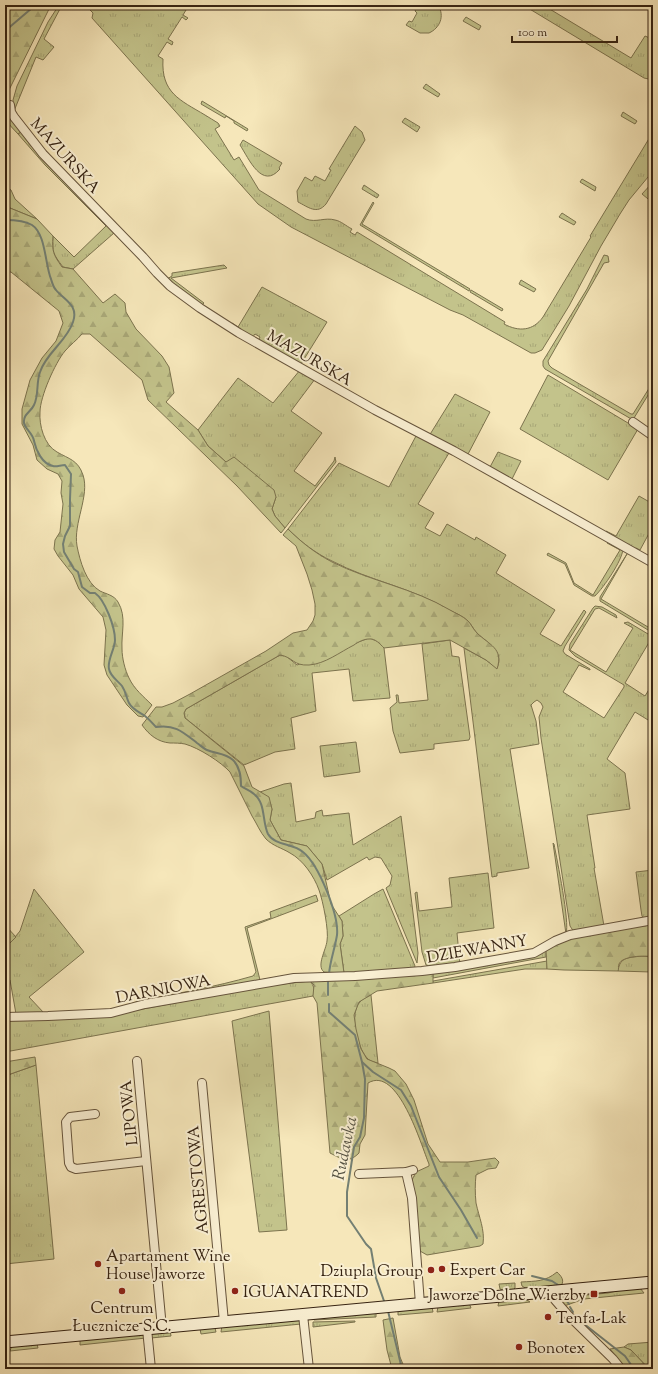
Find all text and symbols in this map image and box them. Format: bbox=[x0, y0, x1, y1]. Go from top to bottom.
scale bar bbox=[512, 18, 617, 44]
text: 100 m bbox=[518, 24, 547, 42]
street label: MAZURSKA bbox=[24, 114, 105, 200]
street label: MAZURSKA bbox=[262, 325, 356, 393]
street label: DZIEWANNY bbox=[425, 930, 530, 971]
street label: DARNIOWA bbox=[114, 970, 213, 1011]
street label: LIPOWA bbox=[116, 1079, 145, 1147]
water label: Rudawka bbox=[328, 1114, 364, 1182]
street label: AGRESTOWA bbox=[183, 1124, 216, 1235]
place label: Apartament Wine House Jaworze bbox=[106, 1246, 231, 1287]
marker: Apartament Wine House Jaworze bbox=[93, 1259, 103, 1269]
place label: Expert Car bbox=[450, 1260, 525, 1283]
place label: Dziupla Group bbox=[321, 1261, 423, 1284]
marker: Expert Car bbox=[437, 1264, 447, 1274]
marker: Dziupla Group bbox=[426, 1265, 436, 1275]
place label: IGUANATREND bbox=[243, 1282, 368, 1305]
place label: Jaworze Dolne Wierzby bbox=[427, 1285, 586, 1308]
marker: Centrum Łucznicze S.C. bbox=[117, 1286, 127, 1296]
marker: IGUANATREND bbox=[230, 1286, 240, 1296]
marker: Jaworze Dolne Wierzby bbox=[589, 1289, 599, 1299]
place label: Centrum Łucznicze S.C. bbox=[72, 1298, 172, 1339]
place label: Tenfa-Lak bbox=[556, 1308, 627, 1331]
marker: Tenfa-Lak bbox=[543, 1312, 553, 1322]
place label: Bonotex bbox=[527, 1338, 586, 1361]
marker: Bonotex bbox=[514, 1342, 524, 1352]

